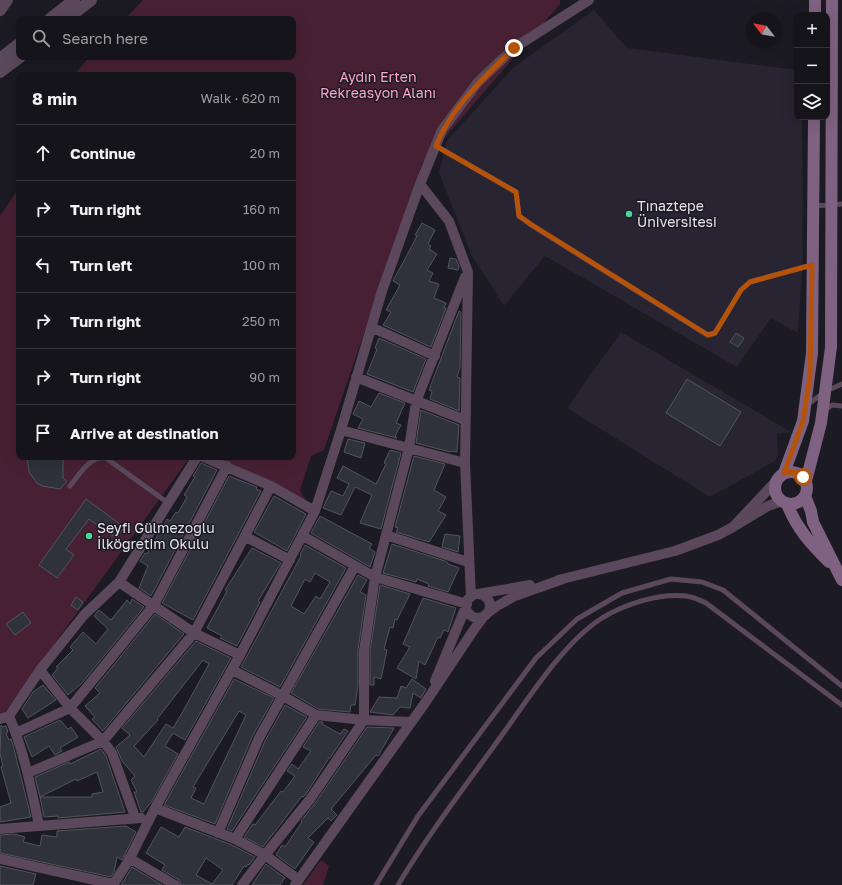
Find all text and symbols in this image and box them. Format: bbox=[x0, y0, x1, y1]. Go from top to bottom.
north arrow bbox=[746, 12, 782, 48]
map controls bbox=[794, 12, 830, 120]
button: + bbox=[794, 12, 830, 48]
search box bbox=[16, 16, 296, 60]
icon: search bbox=[30, 27, 52, 49]
text: Search here bbox=[62, 29, 148, 47]
route end bbox=[505, 39, 523, 57]
button: − bbox=[794, 48, 830, 84]
park label: Aydın Erten Rekreasyon Alanı bbox=[320, 68, 436, 101]
button: layers bbox=[794, 84, 830, 120]
text: 8 min bbox=[32, 88, 77, 109]
text: Walk · 620 m bbox=[201, 90, 280, 106]
icon: ahead bbox=[32, 142, 54, 164]
text: Continue bbox=[70, 144, 136, 162]
text: 20 m bbox=[250, 145, 280, 161]
place label: Tınaztepe Üniversitesi bbox=[637, 197, 717, 230]
icon: right bbox=[32, 198, 54, 220]
text: Turn right bbox=[70, 200, 141, 218]
text: 160 m bbox=[243, 201, 280, 217]
marker: Tınaztepe Üniversitesi bbox=[624, 209, 634, 219]
icon: left bbox=[32, 254, 54, 276]
text: Turn left bbox=[70, 256, 132, 274]
text: 100 m bbox=[243, 257, 280, 273]
icon: right bbox=[32, 310, 54, 332]
text: Turn right bbox=[70, 312, 141, 330]
text: 250 m bbox=[242, 313, 280, 329]
icon: right bbox=[32, 366, 54, 388]
text: Turn right bbox=[70, 368, 141, 386]
text: 90 m bbox=[249, 369, 280, 385]
icon: arrive bbox=[32, 422, 54, 444]
text: Arrive at destination bbox=[70, 424, 219, 442]
route start bbox=[794, 468, 812, 486]
place label: Seyfi Gülmezoğlu İlköğretim Okulu bbox=[97, 519, 215, 552]
marker: Seyfi Gülmezoğlu İlköğretim Okulu bbox=[84, 531, 94, 541]

